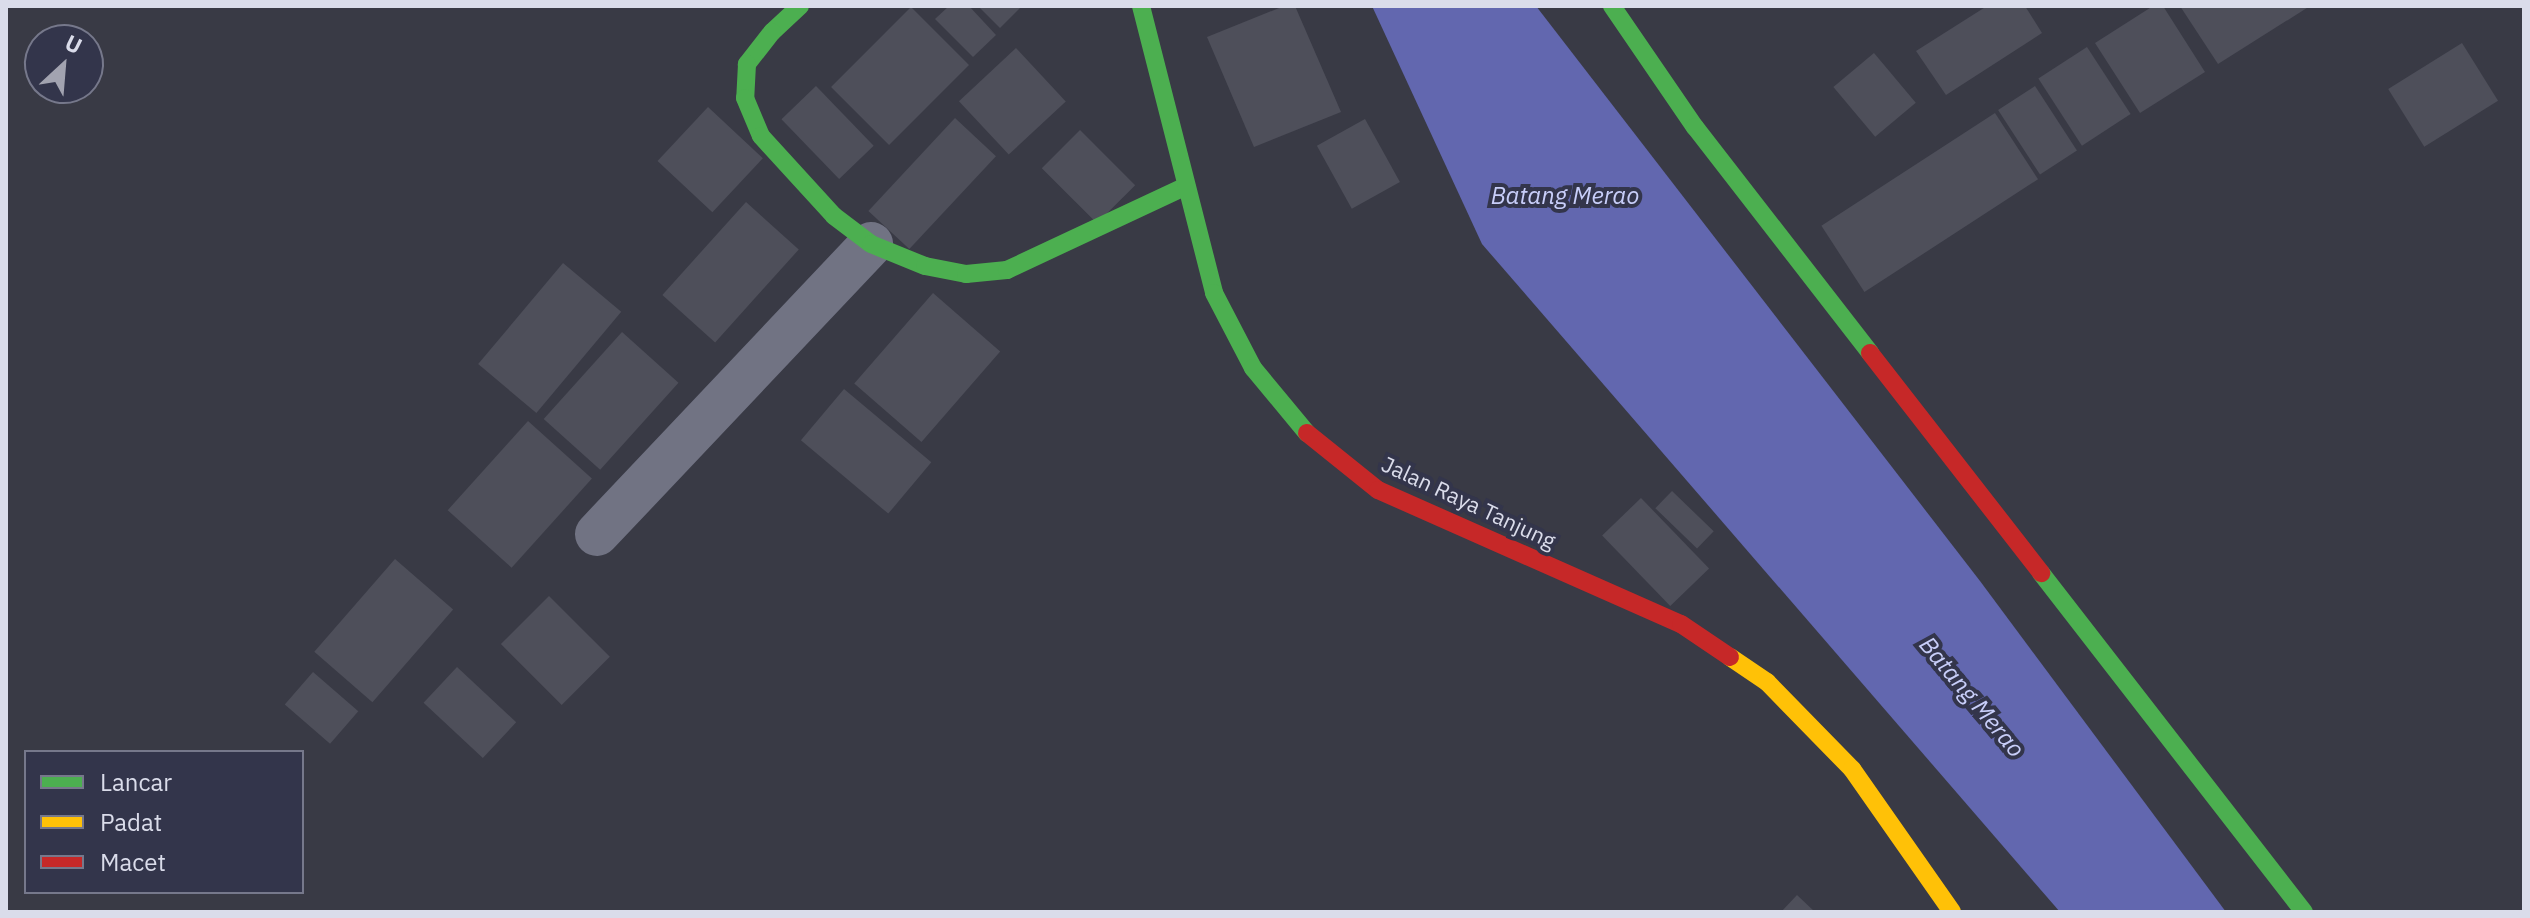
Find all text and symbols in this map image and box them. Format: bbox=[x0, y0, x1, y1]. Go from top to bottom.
north arrow bbox=[24, 24, 104, 104]
text: U bbox=[61, 27, 87, 60]
water label: Batang Merao bbox=[1491, 182, 1639, 210]
street label: Jalan Raya Tanjung bbox=[1378, 450, 1560, 554]
water label: Batang Merao bbox=[1913, 631, 2031, 763]
legend bbox=[24, 750, 304, 894]
text: Lancar bbox=[100, 766, 172, 798]
text: Padat bbox=[100, 806, 162, 838]
text: Macet bbox=[100, 846, 166, 878]

